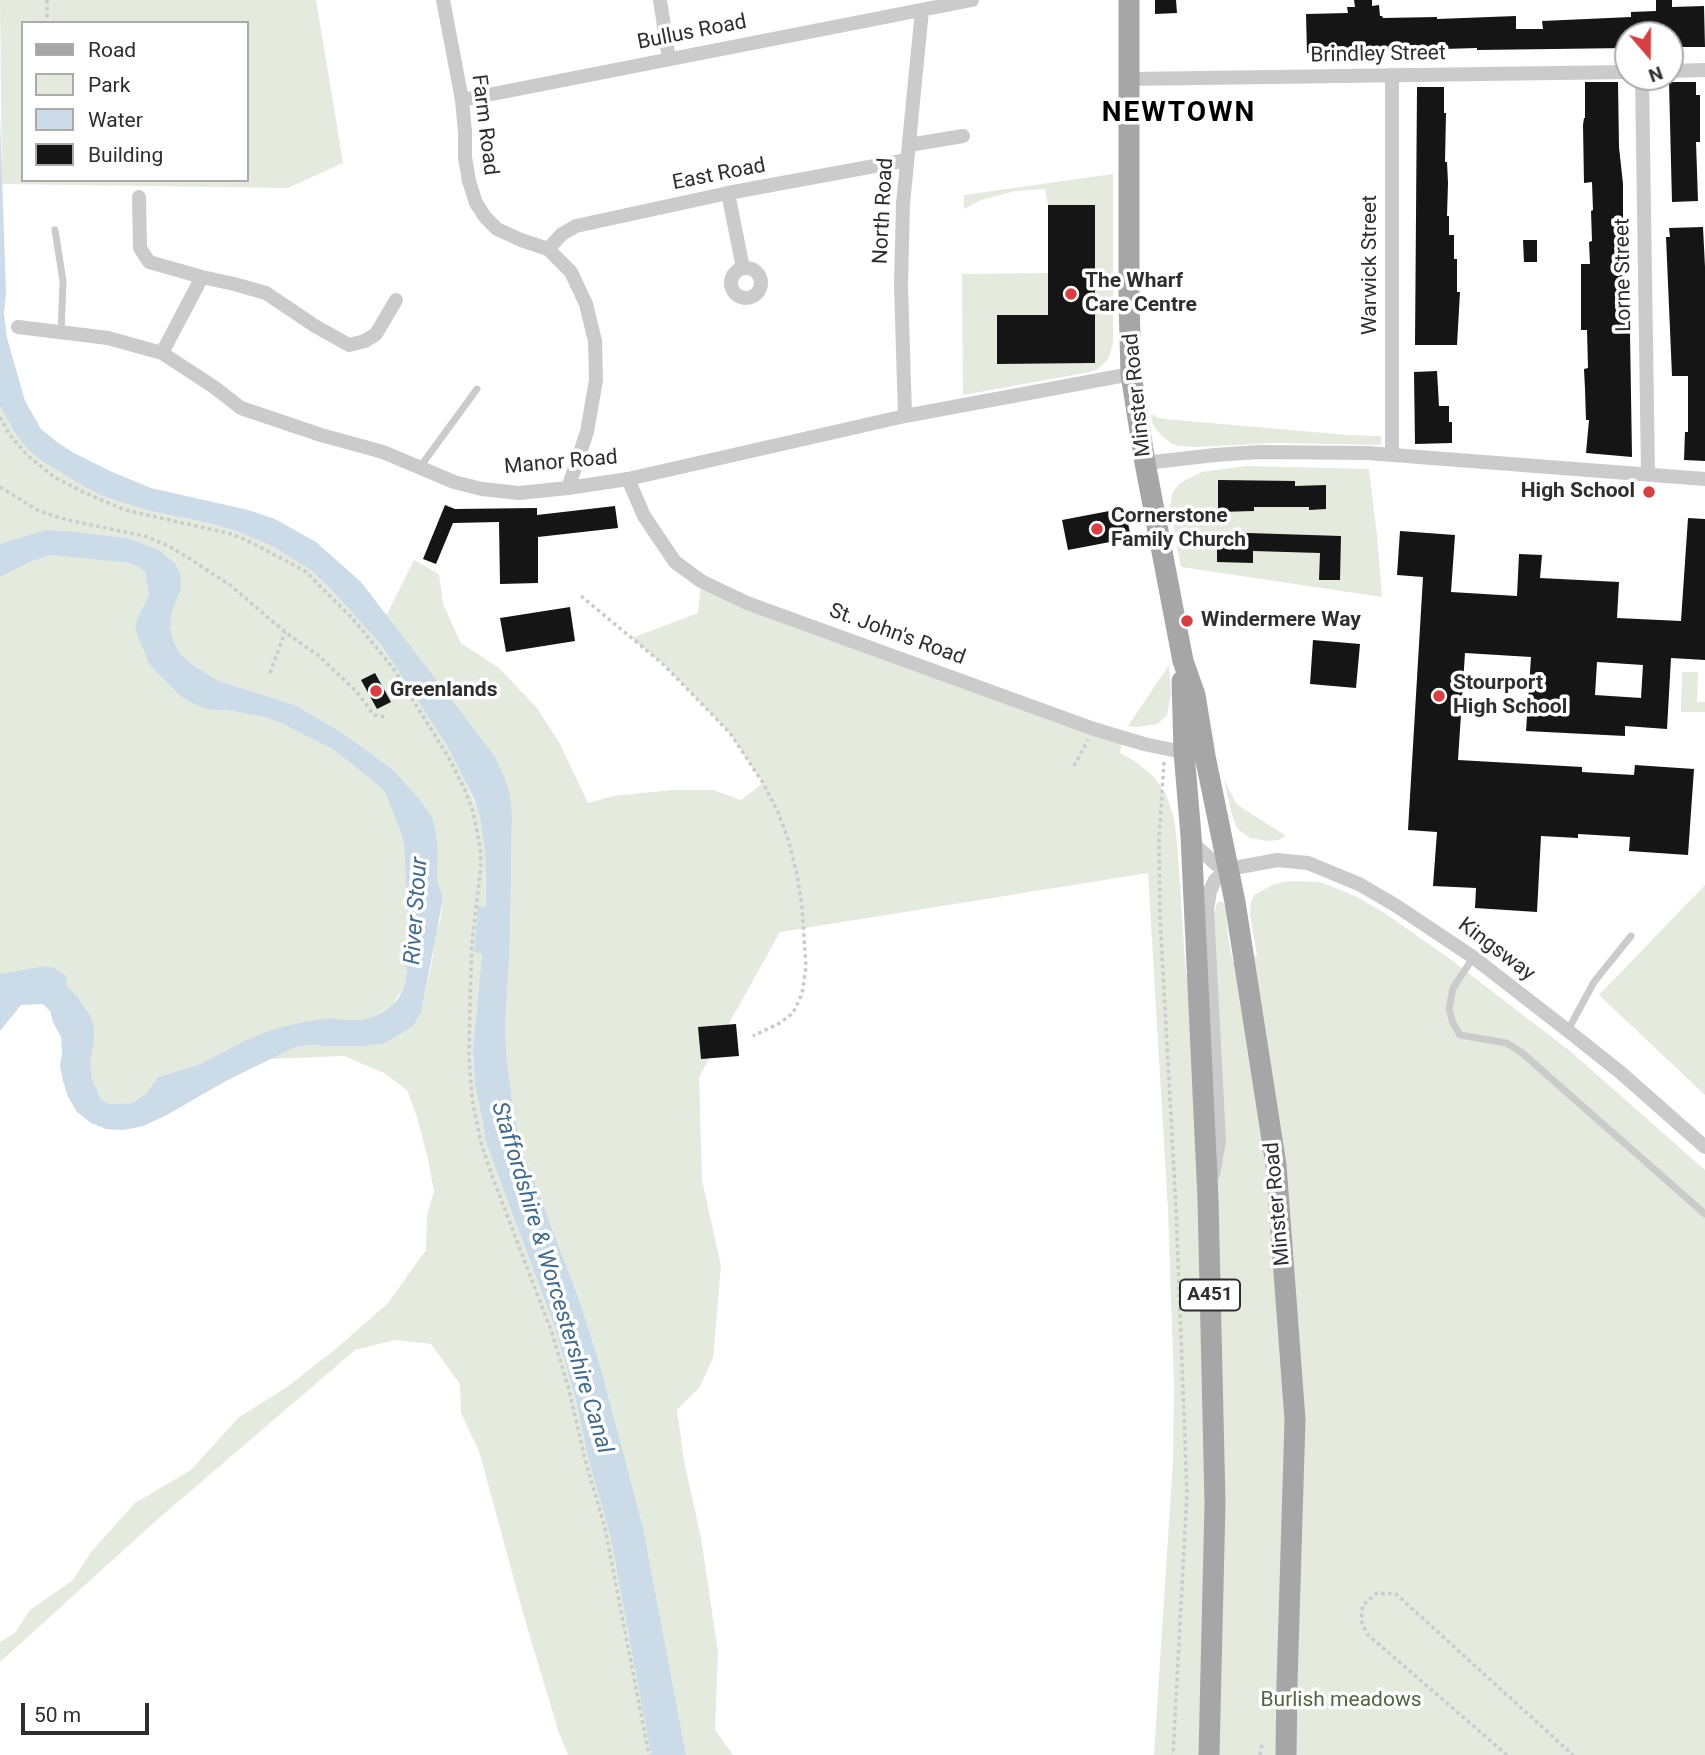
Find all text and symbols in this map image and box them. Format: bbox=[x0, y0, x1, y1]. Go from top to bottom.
street label: Bullus Road bbox=[635, 10, 749, 56]
legend bbox=[21, 21, 248, 182]
north arrow bbox=[1614, 21, 1684, 91]
text: Road bbox=[88, 38, 136, 62]
street label: Brindley Street bbox=[1310, 41, 1446, 69]
text: N bbox=[1645, 61, 1666, 87]
text: Park bbox=[88, 73, 130, 97]
street label: Farm Road bbox=[465, 73, 503, 177]
district label: NEWTOWN bbox=[1103, 97, 1255, 131]
text: Water bbox=[88, 108, 143, 132]
text: Building bbox=[88, 143, 163, 167]
street label: East Road bbox=[670, 154, 768, 196]
street label: North Road bbox=[869, 157, 899, 265]
street label: Warwick Street bbox=[1358, 195, 1384, 335]
street label: Lorne Street bbox=[1610, 218, 1638, 332]
place label: The Wharf Care Centre bbox=[1085, 269, 1197, 319]
marker: The Wharf Care Centre bbox=[1063, 286, 1079, 302]
street label: Minster Road bbox=[1119, 332, 1157, 458]
street label: Manor Road bbox=[503, 445, 619, 481]
place label: High School bbox=[1521, 479, 1635, 505]
marker: High School bbox=[1641, 484, 1657, 500]
place label: Cornerstone Family Church bbox=[1111, 504, 1246, 554]
marker: Cornerstone Family Church bbox=[1089, 521, 1105, 537]
street label: St. John's Road bbox=[826, 599, 968, 671]
place label: Windermere Way bbox=[1201, 608, 1361, 634]
marker: Windermere Way bbox=[1179, 613, 1195, 629]
place label: Stourport High School bbox=[1453, 671, 1567, 721]
place label: Greenlands bbox=[390, 678, 497, 704]
marker: Greenlands bbox=[368, 683, 384, 699]
marker: Stourport High School bbox=[1431, 688, 1447, 704]
water label: River Stour bbox=[399, 856, 435, 966]
street label: Kingsway bbox=[1453, 913, 1539, 987]
water label: Staffordshire & Worcestershire Canal bbox=[484, 1099, 618, 1457]
street label: Minster Road bbox=[1260, 1141, 1296, 1267]
road number: A451 bbox=[1180, 1280, 1240, 1310]
scale bar bbox=[24, 1688, 152, 1732]
park label: Burlish meadows bbox=[1260, 1688, 1422, 1714]
text: 50 m bbox=[34, 1703, 81, 1727]

